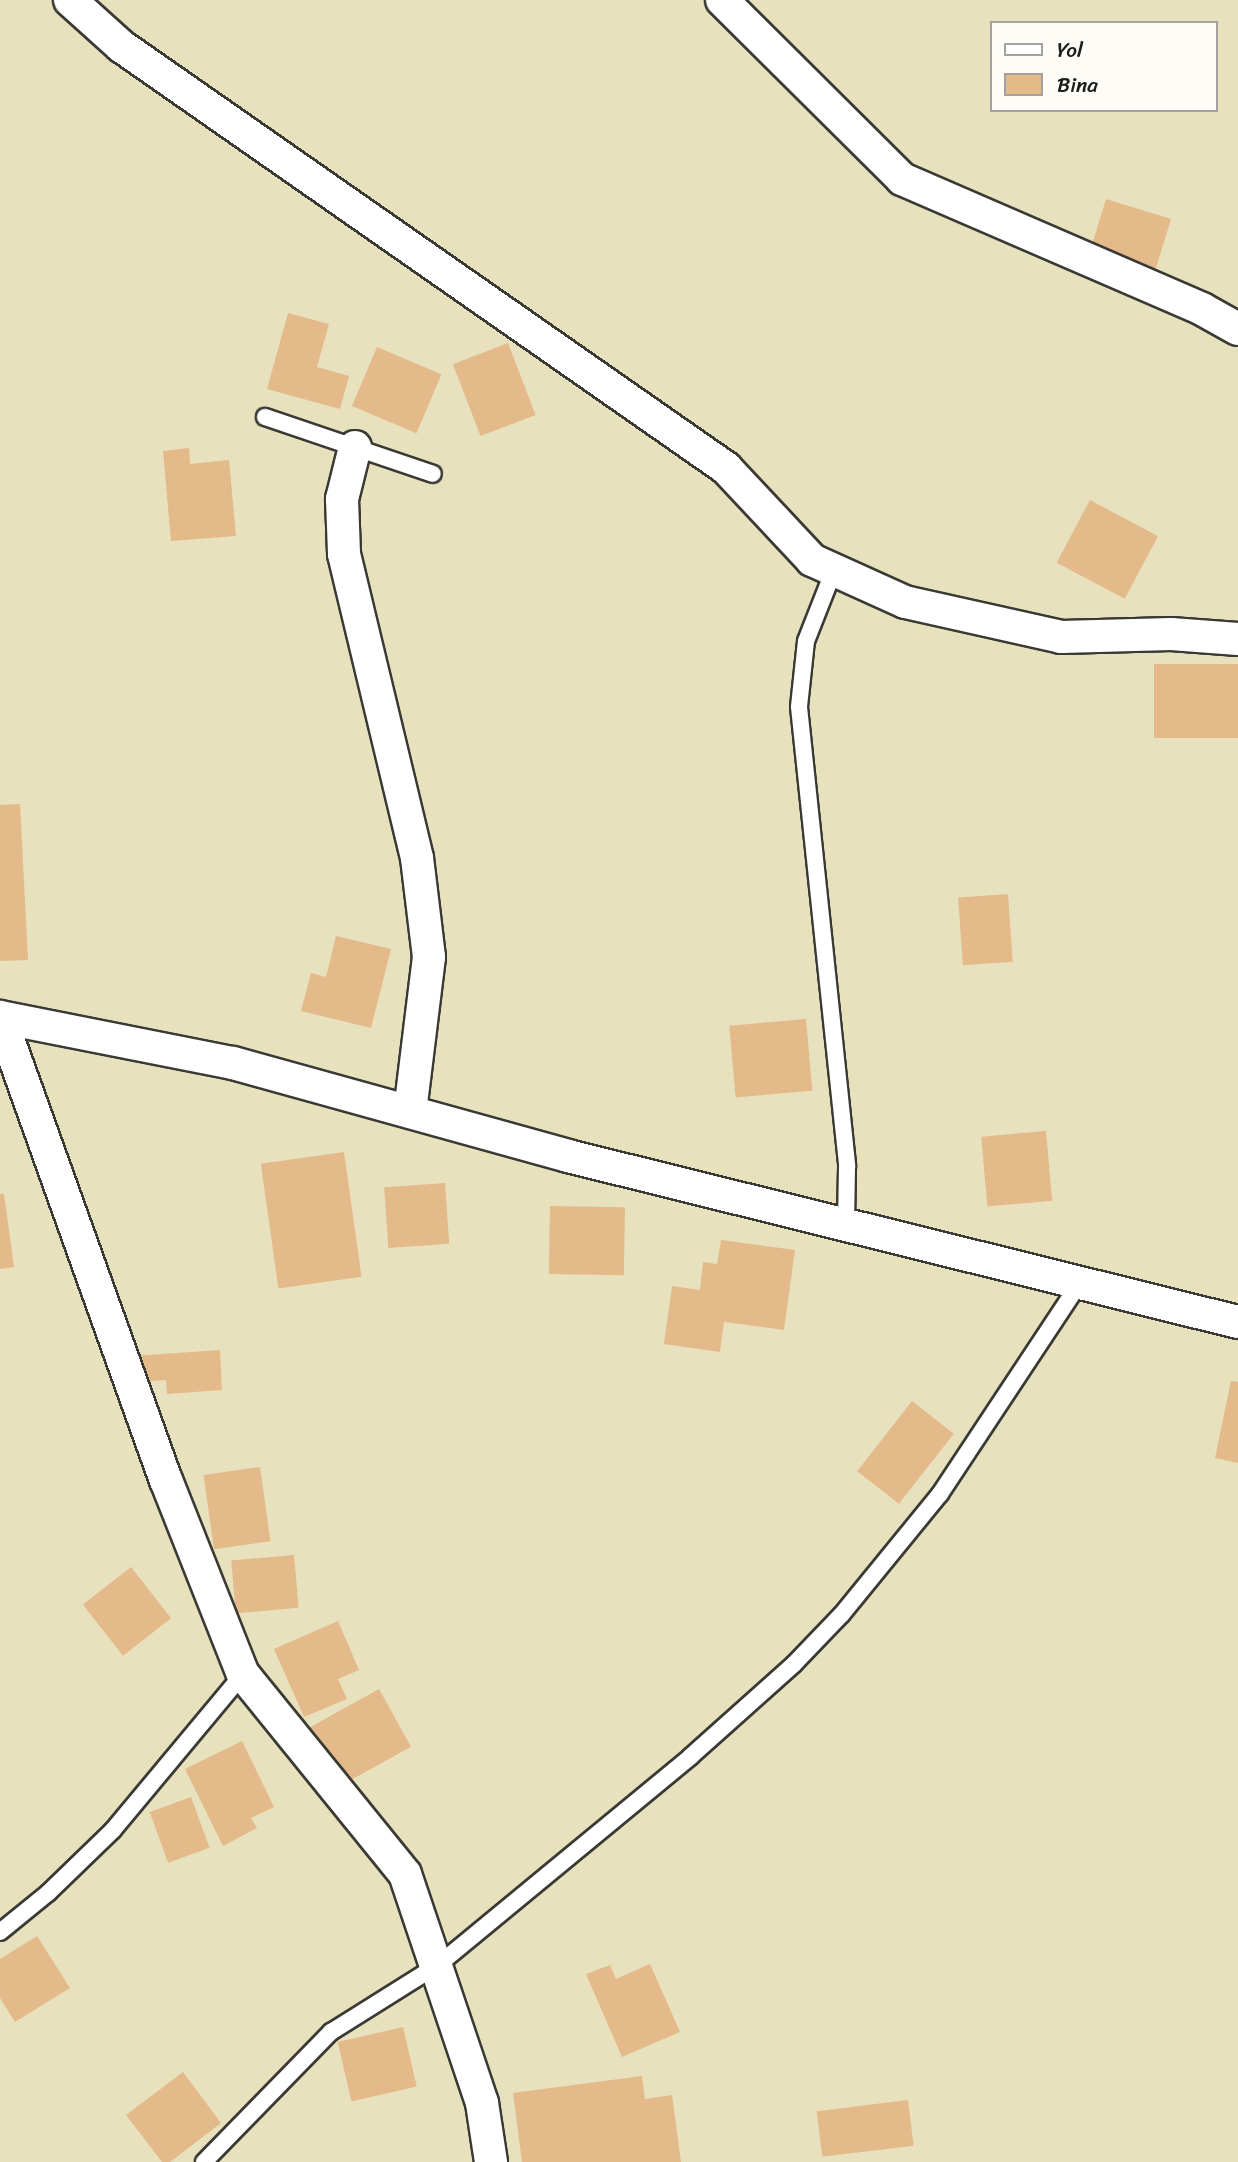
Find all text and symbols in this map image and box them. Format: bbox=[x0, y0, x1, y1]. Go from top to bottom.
legend bbox=[990, 21, 1217, 112]
text: Yol bbox=[1057, 31, 1083, 69]
text: Bina bbox=[1057, 66, 1098, 104]

